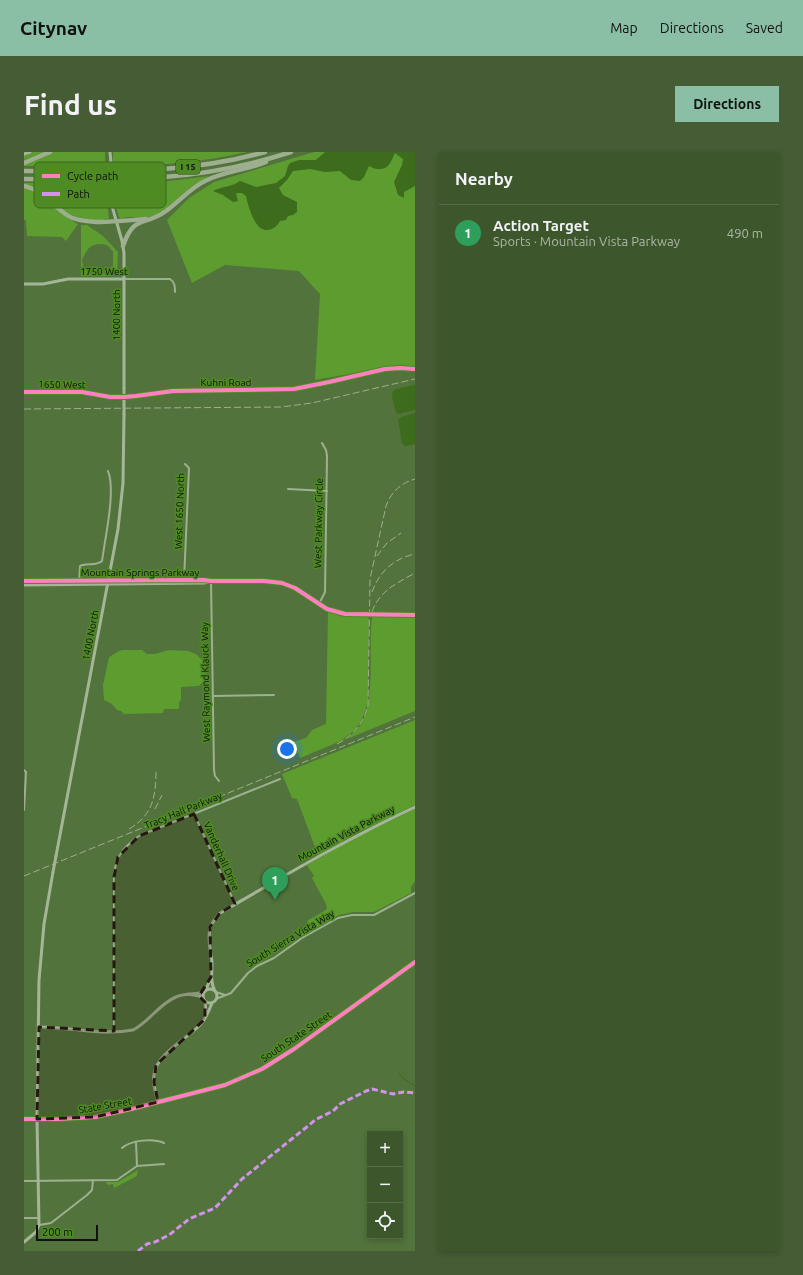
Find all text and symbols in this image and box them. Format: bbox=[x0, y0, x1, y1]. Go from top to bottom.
text: Citynav bbox=[20, 17, 87, 39]
text: Map bbox=[610, 20, 638, 36]
text: Directions bbox=[660, 20, 724, 36]
text: Saved bbox=[746, 20, 783, 36]
button: Directions bbox=[675, 86, 779, 122]
text: Find us bbox=[24, 89, 117, 120]
road number: I 15 bbox=[176, 160, 200, 174]
legend bbox=[34, 162, 166, 208]
text: Nearby bbox=[455, 169, 513, 188]
text: Cycle path bbox=[67, 170, 118, 182]
text: Path bbox=[67, 188, 90, 200]
text: Action Target bbox=[493, 217, 589, 234]
text: 1 bbox=[464, 226, 472, 240]
text: 490 m bbox=[727, 226, 763, 240]
text: Sports · Mountain Vista Parkway bbox=[493, 234, 680, 248]
street label: 1750 West bbox=[80, 266, 128, 277]
street label: 1400 North bbox=[111, 289, 122, 341]
street label: Kuhni Road bbox=[201, 377, 252, 388]
street label: 1650 West bbox=[38, 379, 86, 390]
street label: West 1650 North bbox=[173, 473, 186, 549]
street label: West Parkway Circle bbox=[312, 478, 325, 568]
street label: Mountain Springs Parkway bbox=[81, 567, 199, 578]
street label: 1400 North bbox=[80, 609, 101, 661]
street label: West Raymond Klauck Way bbox=[199, 622, 212, 742]
your location bbox=[277, 739, 297, 759]
street label: Tracy Hall Parkway bbox=[143, 790, 224, 831]
street label: Mountain Vista Parkway bbox=[296, 803, 397, 864]
street label: Vanderhall Drive bbox=[201, 820, 242, 892]
pin: 1 bbox=[262, 867, 288, 900]
street label: South Sierra Vista Way bbox=[244, 908, 336, 969]
street label: South State Street bbox=[259, 1009, 334, 1064]
street label: State Street bbox=[78, 1095, 133, 1116]
map controls bbox=[367, 1131, 403, 1239]
button: + bbox=[367, 1131, 403, 1167]
button: − bbox=[367, 1167, 403, 1203]
button: locate bbox=[367, 1203, 403, 1239]
scale bar bbox=[36, 1223, 98, 1242]
text: 200 m bbox=[42, 1226, 73, 1238]

